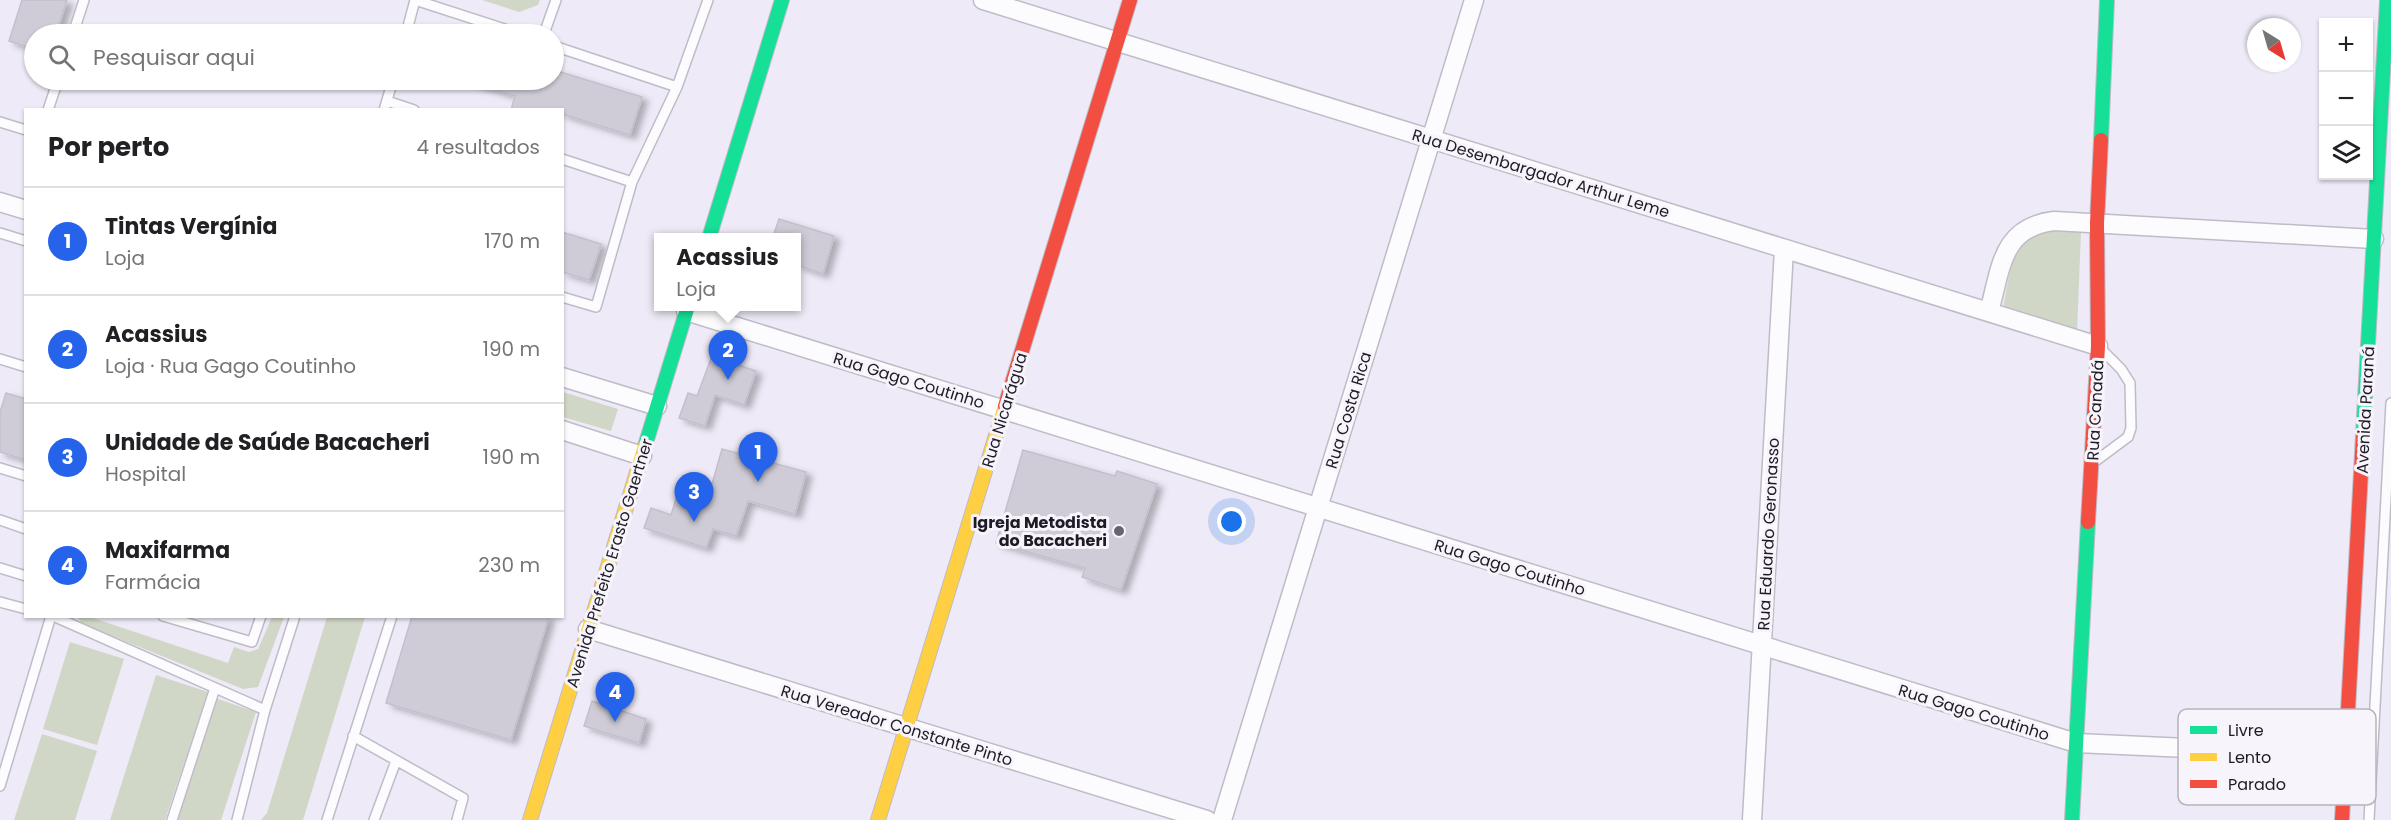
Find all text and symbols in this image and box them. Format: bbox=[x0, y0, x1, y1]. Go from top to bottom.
north arrow bbox=[2247, 18, 2301, 72]
map controls bbox=[2319, 18, 2373, 180]
button: + bbox=[2319, 18, 2373, 72]
search box bbox=[24, 24, 564, 90]
icon: search bbox=[45, 41, 78, 74]
text: Pesquisar aqui bbox=[93, 42, 255, 73]
button: − bbox=[2319, 72, 2373, 126]
street label: Rua Desembargador Arthur Leme bbox=[1409, 123, 1672, 224]
button: layers bbox=[2319, 126, 2373, 180]
text: Por perto bbox=[48, 129, 169, 165]
text: 4 resultados bbox=[417, 133, 540, 161]
text: Tintas Vergínia bbox=[105, 211, 277, 242]
text: 1 bbox=[64, 227, 71, 255]
text: 170 m bbox=[484, 227, 540, 255]
popup bbox=[654, 233, 801, 311]
text: Acassius bbox=[676, 242, 779, 273]
text: Loja bbox=[105, 244, 145, 272]
text: Loja bbox=[676, 275, 716, 303]
text: Acassius bbox=[105, 319, 208, 350]
pin: 2 bbox=[708, 330, 748, 380]
text: 2 bbox=[62, 335, 73, 363]
text: 190 m bbox=[483, 335, 540, 363]
street label: Avenida Paraná bbox=[2351, 346, 2380, 474]
street label: Rua Gago Coutinho bbox=[830, 347, 987, 414]
street label: Rua Costa Rica bbox=[1320, 349, 1377, 471]
street label: Rua Nicarágua bbox=[976, 350, 1033, 471]
text: Loja · Rua Gago Coutinho bbox=[105, 352, 356, 380]
street label: Rua Canadá bbox=[2081, 359, 2110, 461]
text: Unidade de Saúde Bacacheri bbox=[105, 427, 430, 458]
pin: 1 bbox=[738, 432, 777, 482]
street label: Avenida Prefeito Erasto Gaertner bbox=[561, 436, 658, 690]
street label: Rua Eduardo Geronasso bbox=[1752, 437, 1785, 631]
text: 3 bbox=[61, 443, 74, 471]
text: 190 m bbox=[483, 443, 540, 471]
text: Hospital bbox=[105, 460, 186, 488]
pin: 3 bbox=[674, 472, 714, 522]
your location bbox=[1217, 507, 1246, 536]
place label: Igreja Metodista do Bacacheri bbox=[973, 511, 1107, 552]
marker: Igreja Metodista do Bacacheri bbox=[1112, 524, 1126, 538]
street label: Rua Gago Coutinho bbox=[1431, 534, 1588, 601]
text: Maxifarma bbox=[105, 535, 230, 566]
text: 4 bbox=[61, 551, 74, 579]
text: 230 m bbox=[478, 551, 540, 579]
text: Farmácia bbox=[105, 568, 201, 596]
pin: 4 bbox=[596, 672, 634, 722]
street label: Rua Vereador Constante Pinto bbox=[778, 679, 1016, 772]
street label: Rua Gago Coutinho bbox=[1895, 679, 2052, 746]
legend bbox=[2178, 709, 2376, 805]
text: Livre bbox=[2228, 719, 2264, 742]
text: Lento bbox=[2228, 746, 2271, 769]
text: Parado bbox=[2228, 773, 2286, 796]

